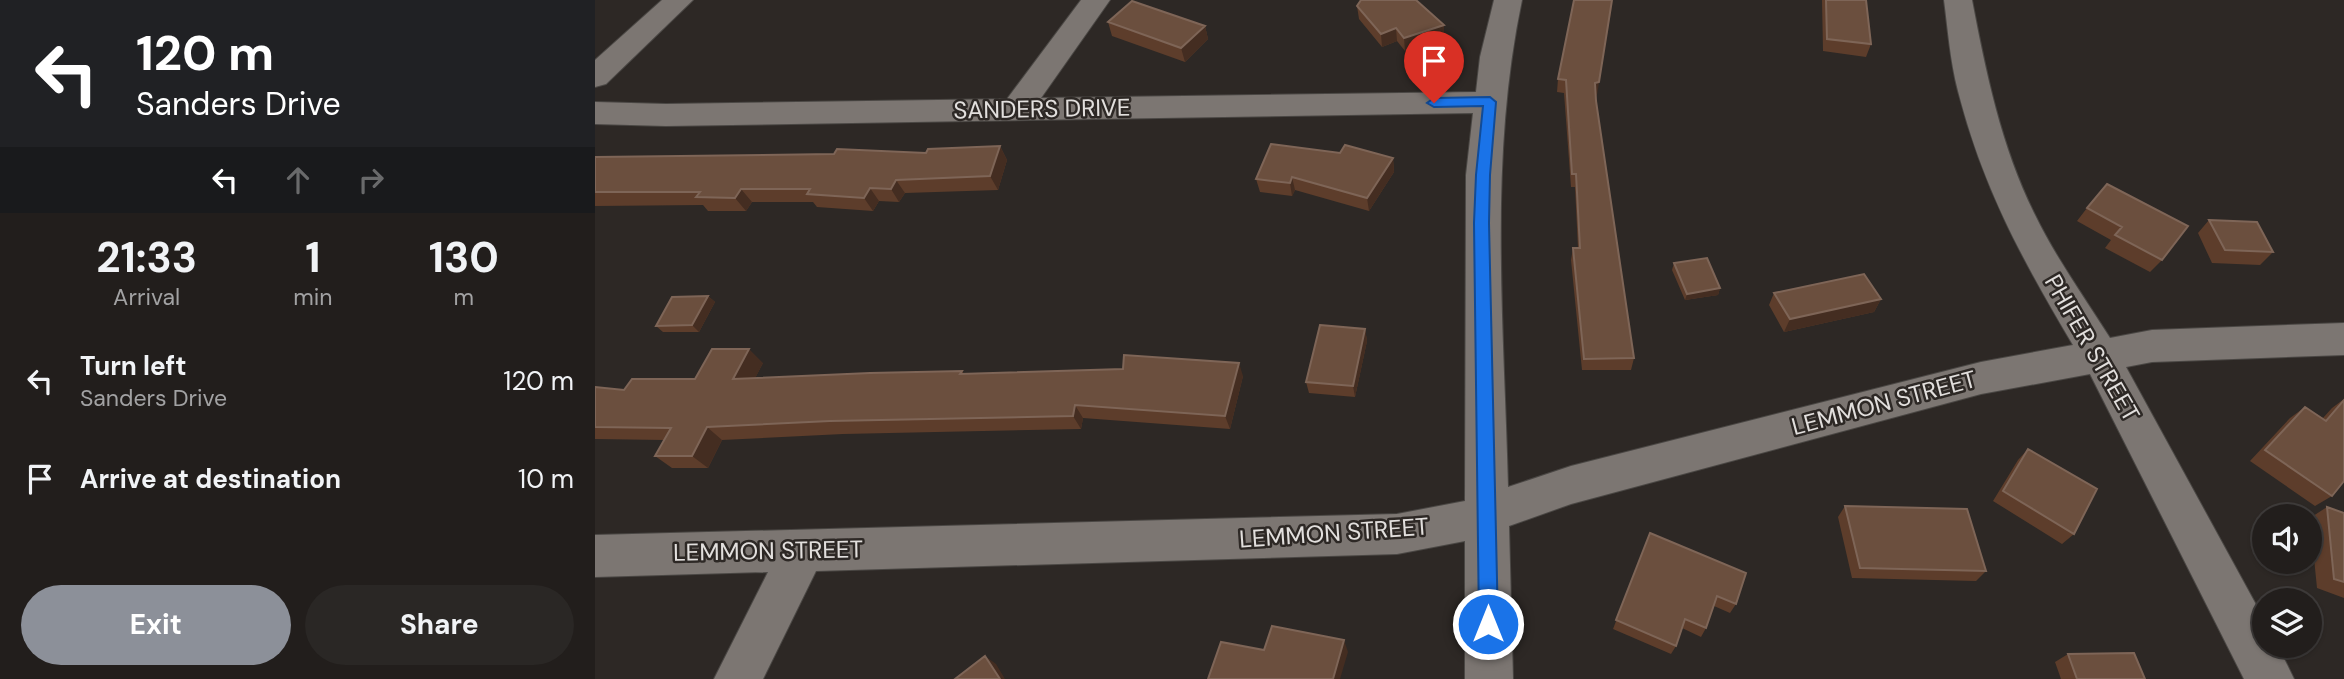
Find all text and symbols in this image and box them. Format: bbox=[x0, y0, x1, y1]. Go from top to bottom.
text: 120 m bbox=[136, 21, 274, 85]
icon: left bbox=[21, 28, 112, 119]
pin bbox=[1404, 31, 1464, 103]
icon: arrive bbox=[1415, 42, 1453, 80]
text: Sanders Drive bbox=[136, 83, 341, 125]
street label: SANDERS DRIVE bbox=[953, 91, 1131, 126]
icon: left bbox=[206, 161, 244, 199]
icon: ahead bbox=[279, 161, 317, 199]
icon: right bbox=[352, 161, 390, 199]
text: 21:33 bbox=[96, 230, 197, 285]
text: 1 bbox=[305, 230, 320, 285]
text: 130 bbox=[429, 230, 499, 285]
street label: PHIFER STREET bbox=[2038, 269, 2147, 427]
text: Arrival bbox=[113, 282, 180, 312]
text: min bbox=[293, 282, 332, 312]
text: m bbox=[453, 282, 474, 312]
text: Turn left bbox=[80, 349, 187, 383]
icon: left bbox=[21, 362, 59, 400]
street label: LEMMON STREET bbox=[1788, 363, 1980, 442]
text: 120 m bbox=[503, 364, 574, 398]
text: Sanders Drive bbox=[80, 383, 227, 413]
icon: arrive bbox=[21, 460, 59, 498]
text: Arrive at destination bbox=[80, 462, 341, 496]
text: 10 m bbox=[518, 462, 574, 496]
map controls bbox=[2252, 504, 2322, 658]
button: sound bbox=[2252, 504, 2322, 574]
street label: LEMMON STREET bbox=[1238, 510, 1430, 555]
street label: LEMMON STREET bbox=[673, 533, 863, 568]
button: Exit bbox=[21, 585, 291, 665]
button: Share bbox=[305, 585, 574, 665]
position arrow bbox=[1451, 587, 1525, 661]
button: layers bbox=[2252, 588, 2322, 658]

